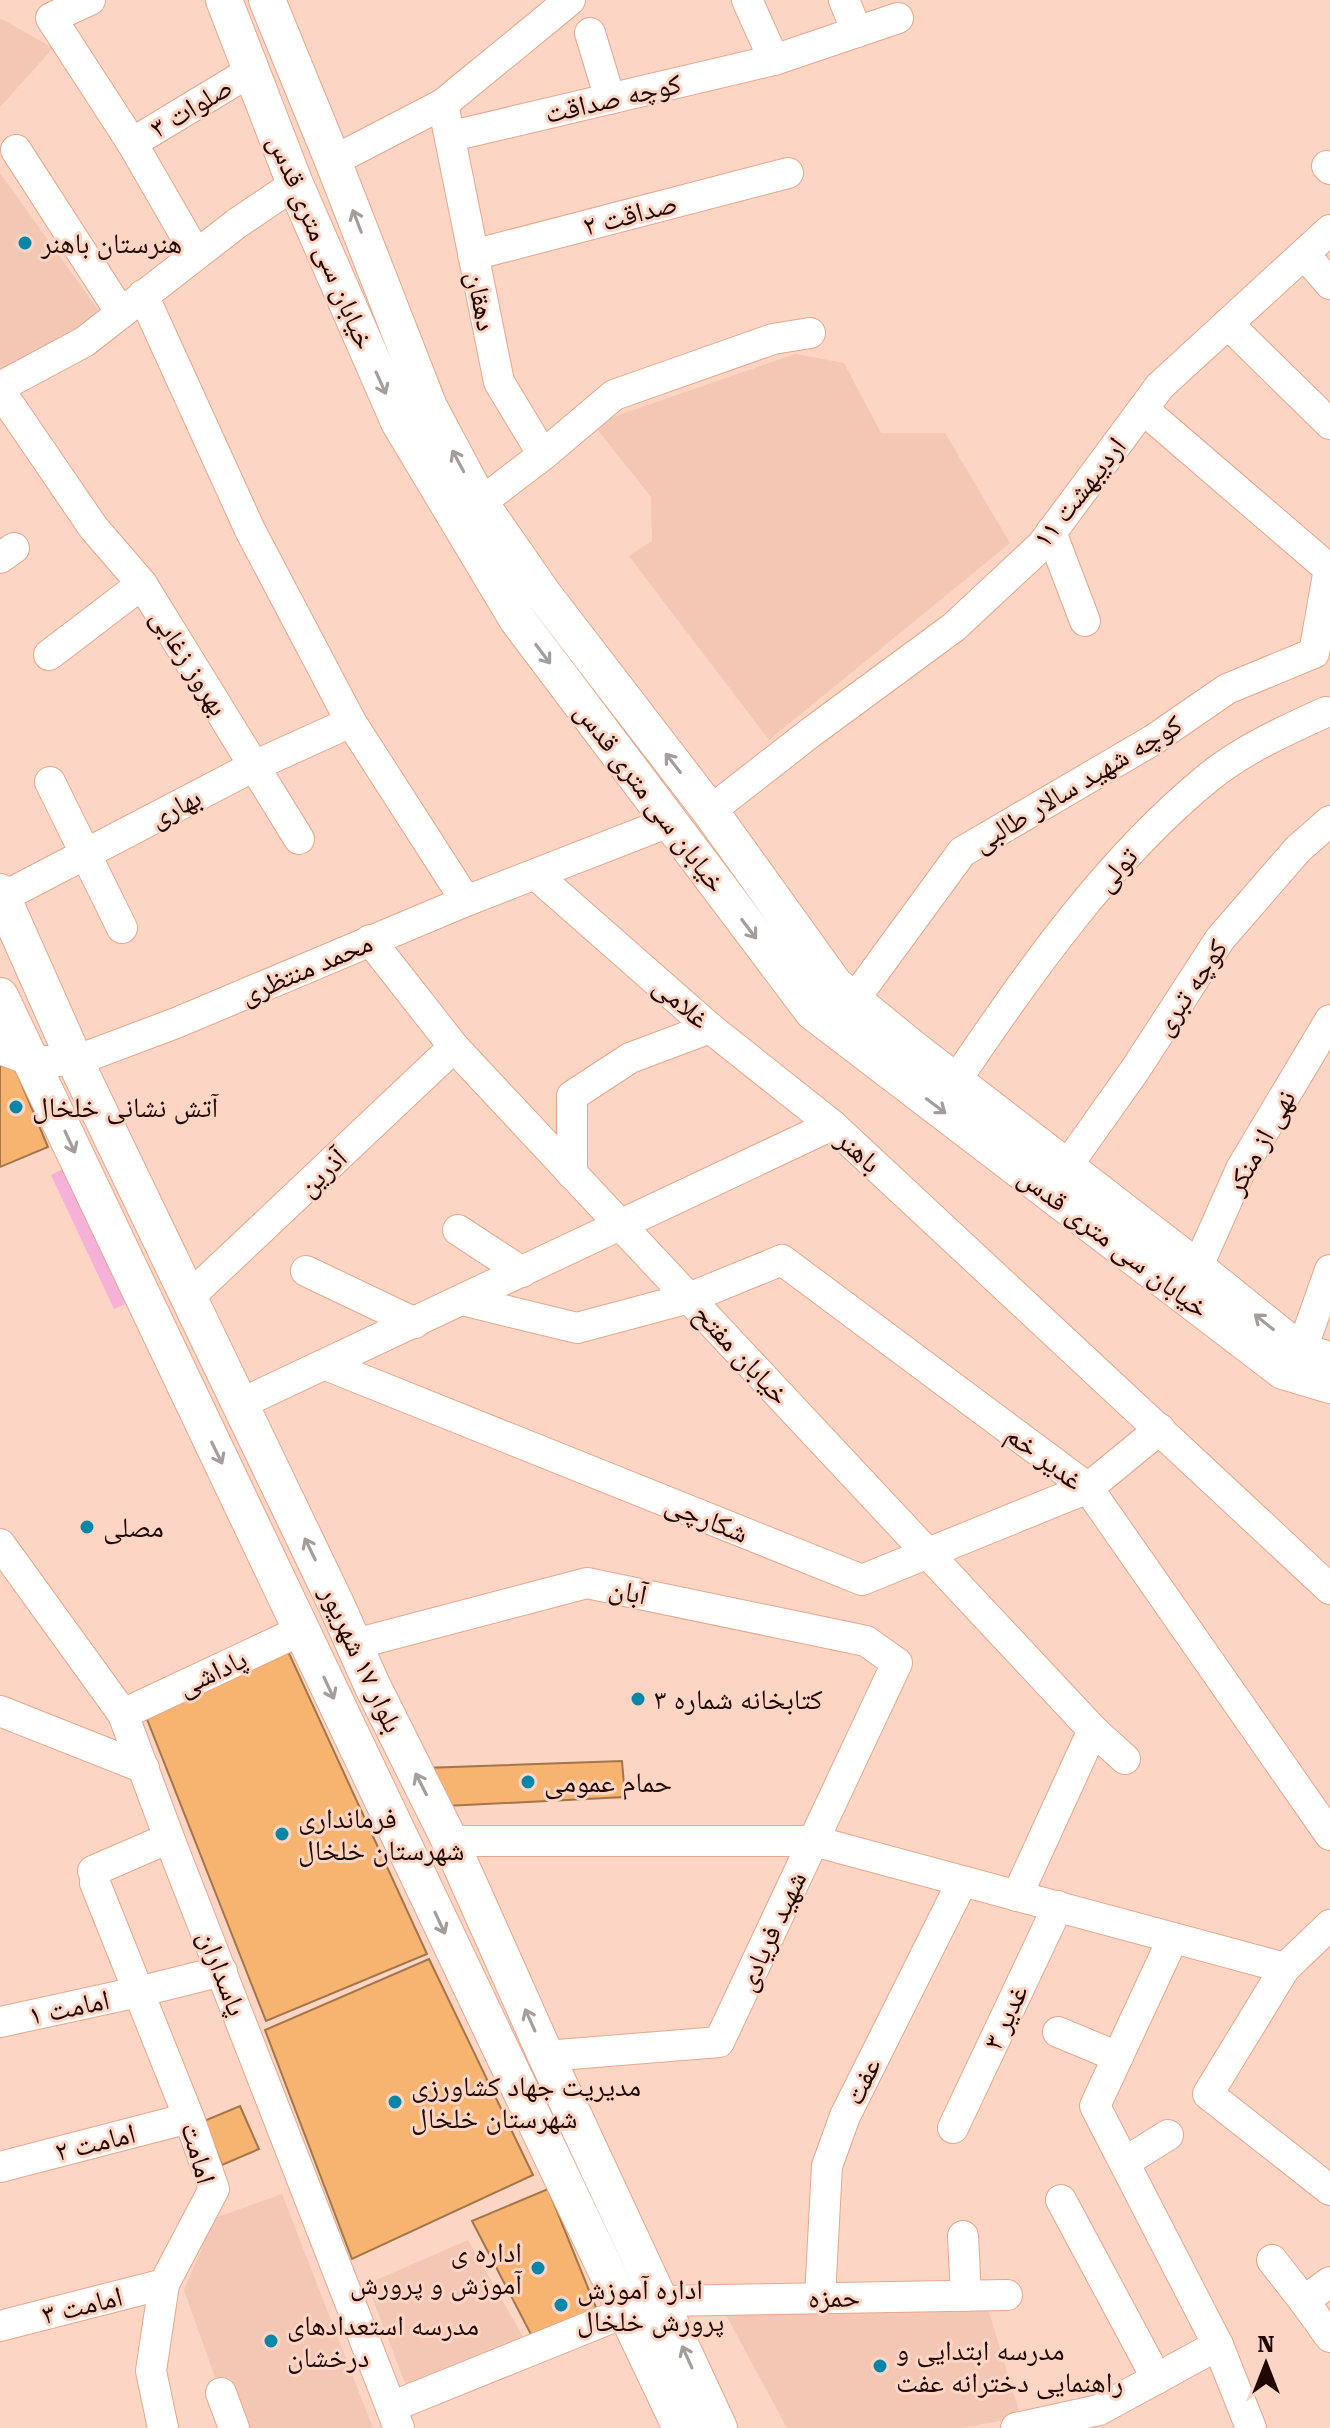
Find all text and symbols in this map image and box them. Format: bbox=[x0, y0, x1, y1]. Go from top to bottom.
street label: کوچه صداقت bbox=[542, 67, 685, 130]
street label: صلوات ۳ bbox=[144, 70, 238, 145]
street label: خیابان سی متری قدس bbox=[261, 130, 382, 355]
street label: صداقت ۲ bbox=[579, 186, 681, 243]
one-way arrow bbox=[349, 209, 363, 234]
place label: هنرستان باهنر bbox=[40, 227, 182, 260]
marker: هنرستان باهنر bbox=[16, 234, 34, 252]
street label: دهقان bbox=[460, 268, 503, 334]
one-way arrow bbox=[375, 370, 390, 395]
street label: ۱۱ اردیبهشت bbox=[1026, 430, 1133, 554]
one-way arrow bbox=[449, 449, 465, 473]
street label: بهروز زغابی bbox=[143, 603, 235, 722]
one-way arrow bbox=[535, 642, 551, 664]
street label: خیابان سی متری قدس bbox=[567, 696, 733, 900]
street label: کوچه شهید سالار طالبی bbox=[966, 708, 1189, 860]
one-way arrow bbox=[665, 753, 682, 774]
street label: بهاری bbox=[144, 781, 207, 834]
street label: تولی bbox=[1088, 840, 1145, 899]
one-way arrow bbox=[741, 917, 758, 939]
street label: محمد منتظری bbox=[235, 926, 377, 1011]
street label: کوچه تبری bbox=[1146, 933, 1235, 1042]
street label: غلامی bbox=[646, 969, 716, 1036]
street label: نهی از منکر bbox=[1218, 1084, 1303, 1202]
place label: آتش نشانی خلخال bbox=[32, 1091, 219, 1125]
marker: آتش نشانی خلخال bbox=[7, 1098, 25, 1116]
one-way arrow bbox=[925, 1098, 946, 1115]
street label: باهنر bbox=[829, 1122, 888, 1180]
one-way arrow bbox=[63, 1130, 78, 1154]
street label: آذرین bbox=[291, 1141, 355, 1204]
street label: خیابان سی متری قدس bbox=[1011, 1160, 1215, 1326]
street label: خیابان مفتح bbox=[686, 1297, 797, 1412]
one-way arrow bbox=[1254, 1313, 1275, 1331]
street label: غدیر خم bbox=[998, 1418, 1090, 1499]
one-way arrow bbox=[210, 1441, 225, 1465]
street label: شکارچی bbox=[660, 1487, 753, 1551]
place label: مصلی bbox=[103, 1511, 164, 1545]
marker: مصلی bbox=[78, 1518, 96, 1536]
one-way arrow bbox=[302, 1537, 317, 1561]
street label: آبان bbox=[606, 1571, 651, 1612]
street label: بلوار ١٧ شهریور bbox=[313, 1580, 410, 1738]
street label: پاداشی bbox=[172, 1642, 253, 1704]
one-way arrow bbox=[322, 1675, 337, 1699]
place label: کتابخانه شماره ۳ bbox=[654, 1683, 823, 1716]
marker: کتابخانه شماره ۳ bbox=[629, 1690, 647, 1708]
place label: حمام عمومی bbox=[544, 1766, 672, 1801]
one-way arrow bbox=[413, 1772, 429, 1796]
marker: حمام عمومی bbox=[519, 1773, 537, 1791]
place label: فرمانداری شهرستان خلخال bbox=[298, 1802, 465, 1867]
marker: فرمانداری شهرستان خلخال bbox=[273, 1825, 291, 1843]
street label: شهید فریادی bbox=[729, 1866, 813, 1996]
one-way arrow bbox=[433, 1910, 448, 1934]
street label: پاسداران bbox=[191, 1926, 254, 2021]
street label: غدیر ۳ bbox=[976, 1979, 1035, 2055]
street label: امامت ۱ bbox=[26, 1983, 113, 2032]
one-way arrow bbox=[522, 2008, 537, 2032]
street label: عفت bbox=[837, 2052, 888, 2110]
place label: مدیریت جهاد کشاورزی شهرستان خلخال bbox=[411, 2070, 641, 2135]
marker: مدیریت جهاد کشاورزی شهرستان خلخال bbox=[386, 2093, 404, 2111]
street label: امامت ۲ bbox=[51, 2117, 139, 2168]
street label: امامت bbox=[174, 2119, 223, 2188]
place label: اداره ی آموزش و پرورش bbox=[350, 2236, 523, 2302]
marker: اداره ی آموزش و پرورش bbox=[529, 2259, 547, 2277]
place label: اداره آموزش پرورش خلخال bbox=[577, 2273, 724, 2339]
street label: امامت ۳ bbox=[38, 2280, 126, 2331]
street label: حمزه bbox=[808, 2281, 860, 2314]
marker: اداره آموزش پرورش خلخال bbox=[552, 2296, 570, 2314]
place label: مدرسه استعدادهای درخشان bbox=[287, 2309, 479, 2374]
north arrow bbox=[1226, 2324, 1306, 2404]
marker: مدرسه استعدادهای درخشان bbox=[262, 2332, 280, 2350]
text: N bbox=[1258, 2332, 1275, 2357]
place label: مدرسه ابتدایی و راهنمایی دخترانه عفت bbox=[896, 2334, 1123, 2400]
one-way arrow bbox=[679, 2345, 694, 2369]
marker: مدرسه ابتدایی و راهنمایی دخترانه عفت bbox=[871, 2357, 889, 2375]

